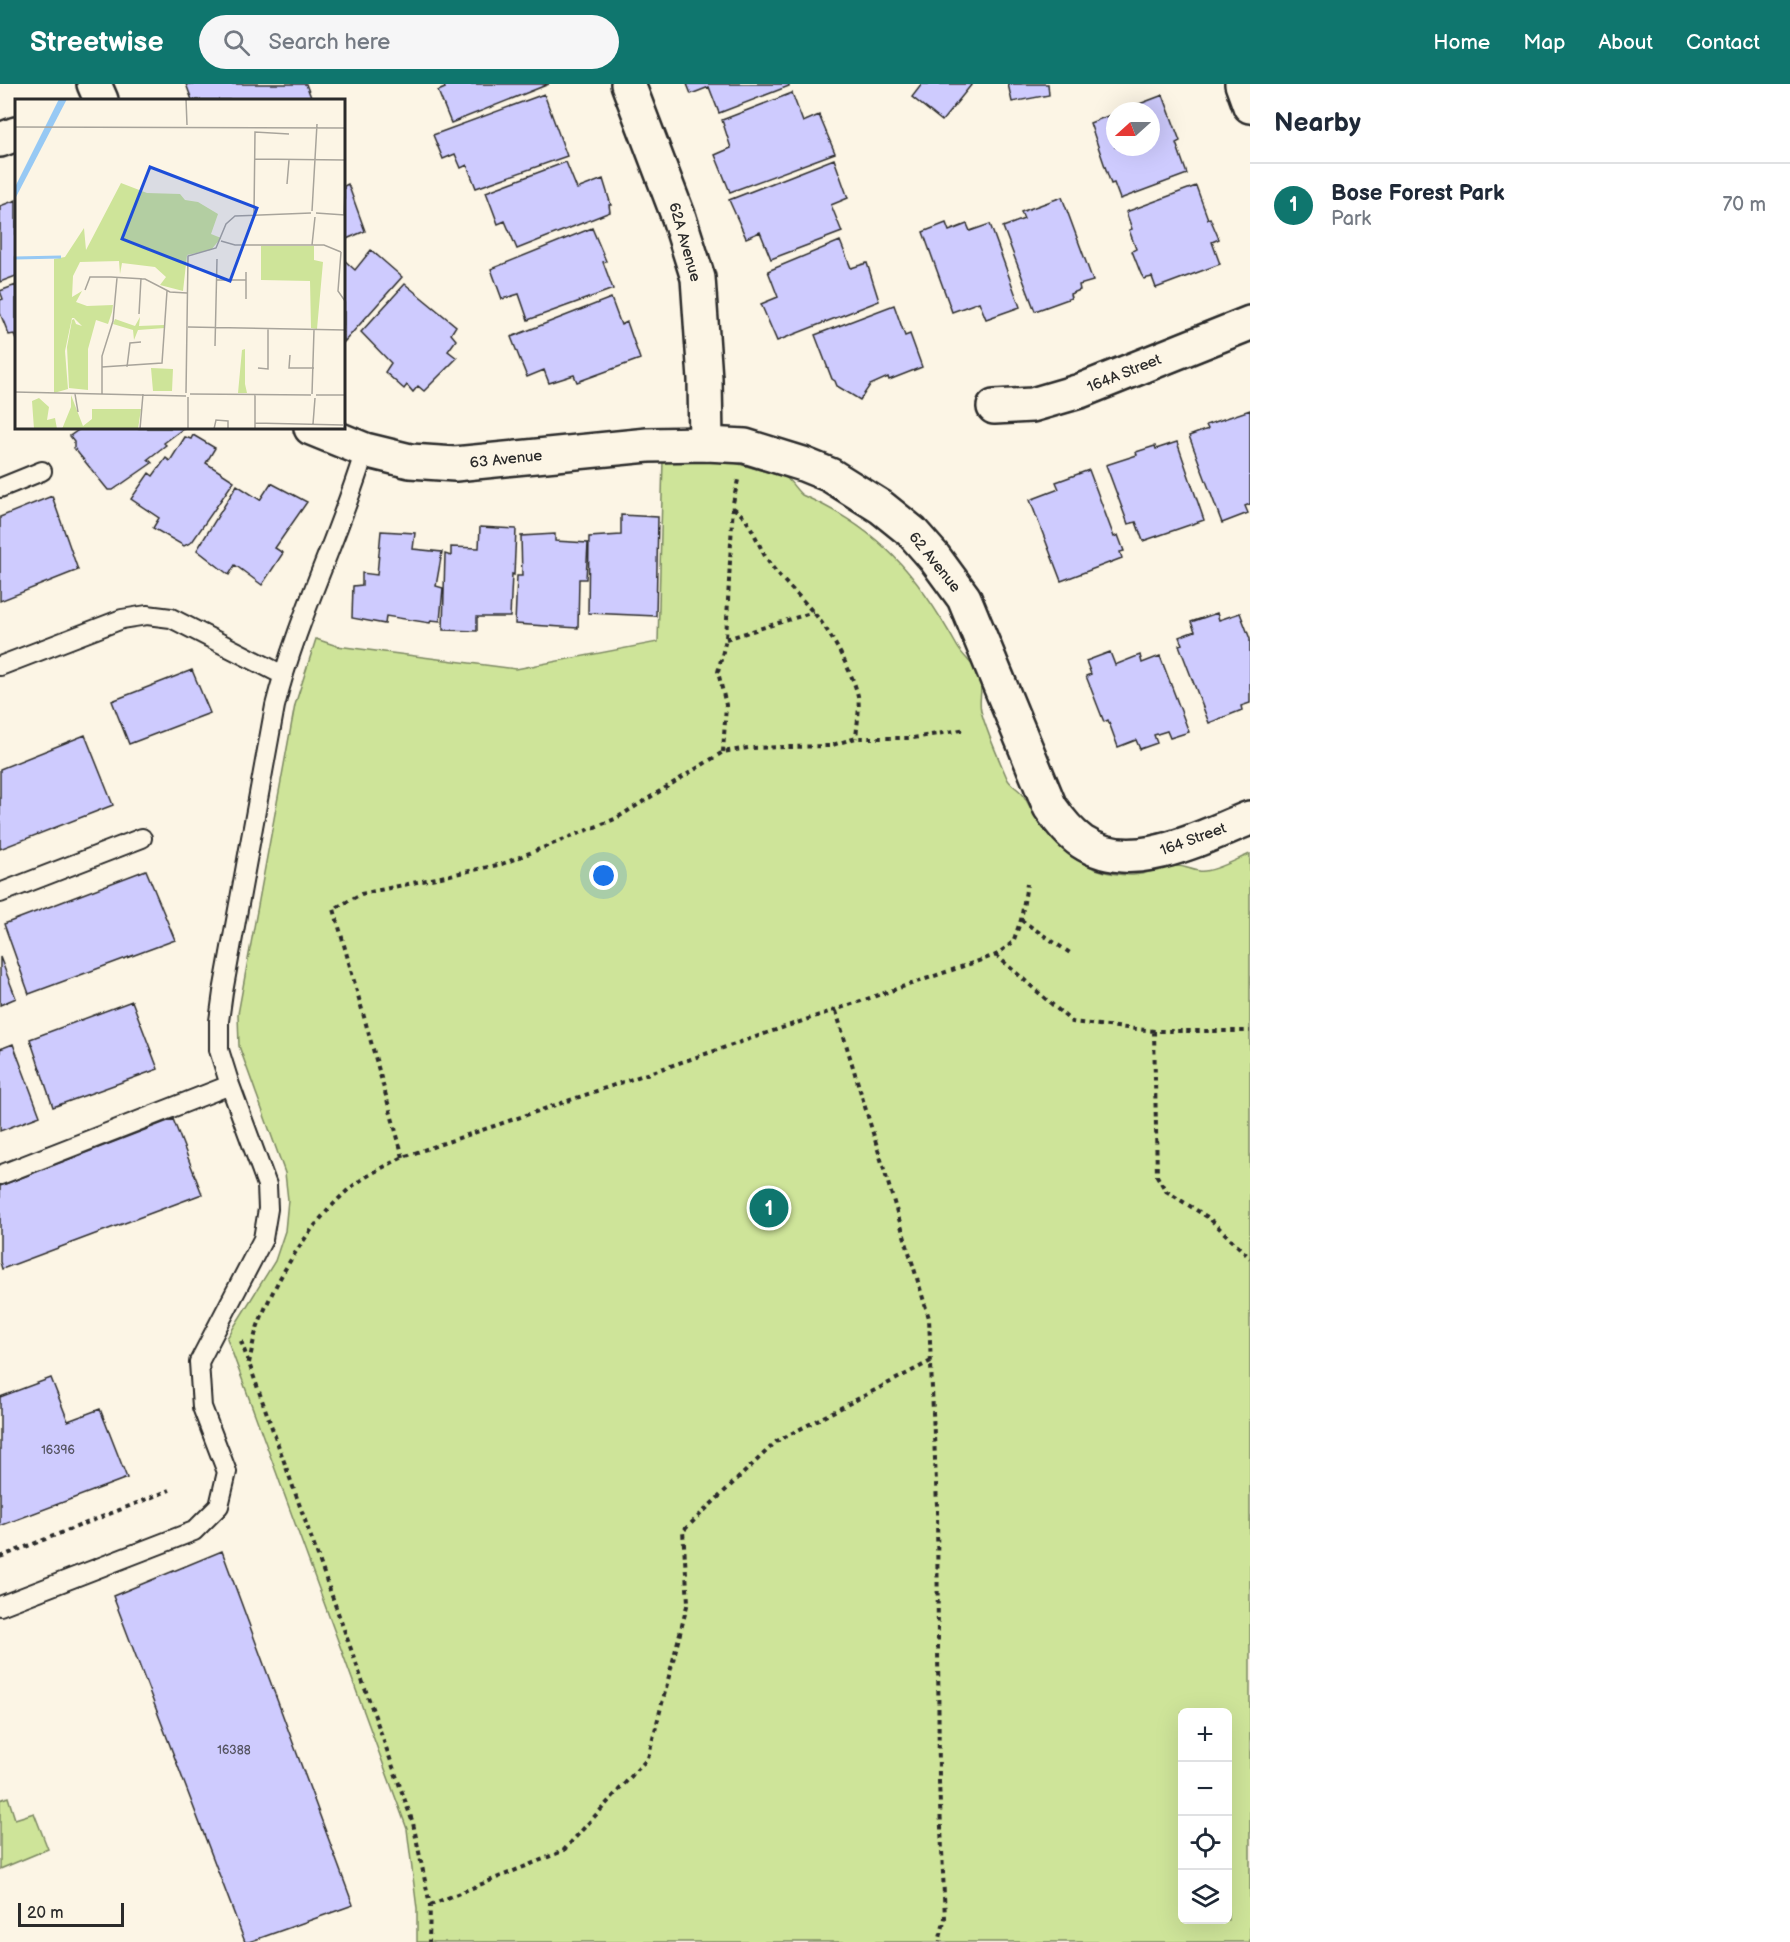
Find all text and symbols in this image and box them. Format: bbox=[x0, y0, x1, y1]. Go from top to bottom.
search box bbox=[199, 15, 619, 69]
text: Streetwise bbox=[30, 26, 163, 59]
icon: search bbox=[220, 26, 253, 59]
text: Search here bbox=[268, 29, 390, 56]
text: Home bbox=[1433, 30, 1490, 55]
text: Map bbox=[1523, 30, 1565, 55]
text: About bbox=[1598, 30, 1653, 55]
text: Contact bbox=[1686, 30, 1760, 55]
inset map bbox=[15, 99, 345, 429]
north arrow bbox=[1106, 102, 1160, 156]
text: Nearby bbox=[1274, 108, 1361, 139]
text: Bose Forest Park bbox=[1331, 180, 1504, 207]
text: 1 bbox=[1289, 193, 1298, 217]
text: 70 m bbox=[1722, 193, 1766, 217]
street label: 62A Avenue bbox=[664, 200, 705, 284]
text: Park bbox=[1331, 207, 1371, 231]
street label: 164A Street bbox=[1084, 350, 1164, 397]
street label: 63 Avenue bbox=[469, 446, 543, 473]
street label: 62 Avenue bbox=[904, 528, 965, 597]
street label: 164 Street bbox=[1157, 819, 1229, 860]
your location bbox=[589, 861, 618, 890]
pin: 1 bbox=[750, 1186, 788, 1230]
house number: 16396 bbox=[41, 1443, 75, 1458]
map controls bbox=[1178, 1708, 1232, 1924]
button: + bbox=[1178, 1708, 1232, 1762]
house number: 16388 bbox=[217, 1743, 251, 1758]
button: − bbox=[1178, 1762, 1232, 1816]
button: locate bbox=[1178, 1816, 1232, 1870]
button: layers bbox=[1178, 1870, 1232, 1924]
scale bar bbox=[18, 1900, 124, 1928]
text: 20 m bbox=[27, 1904, 63, 1923]

